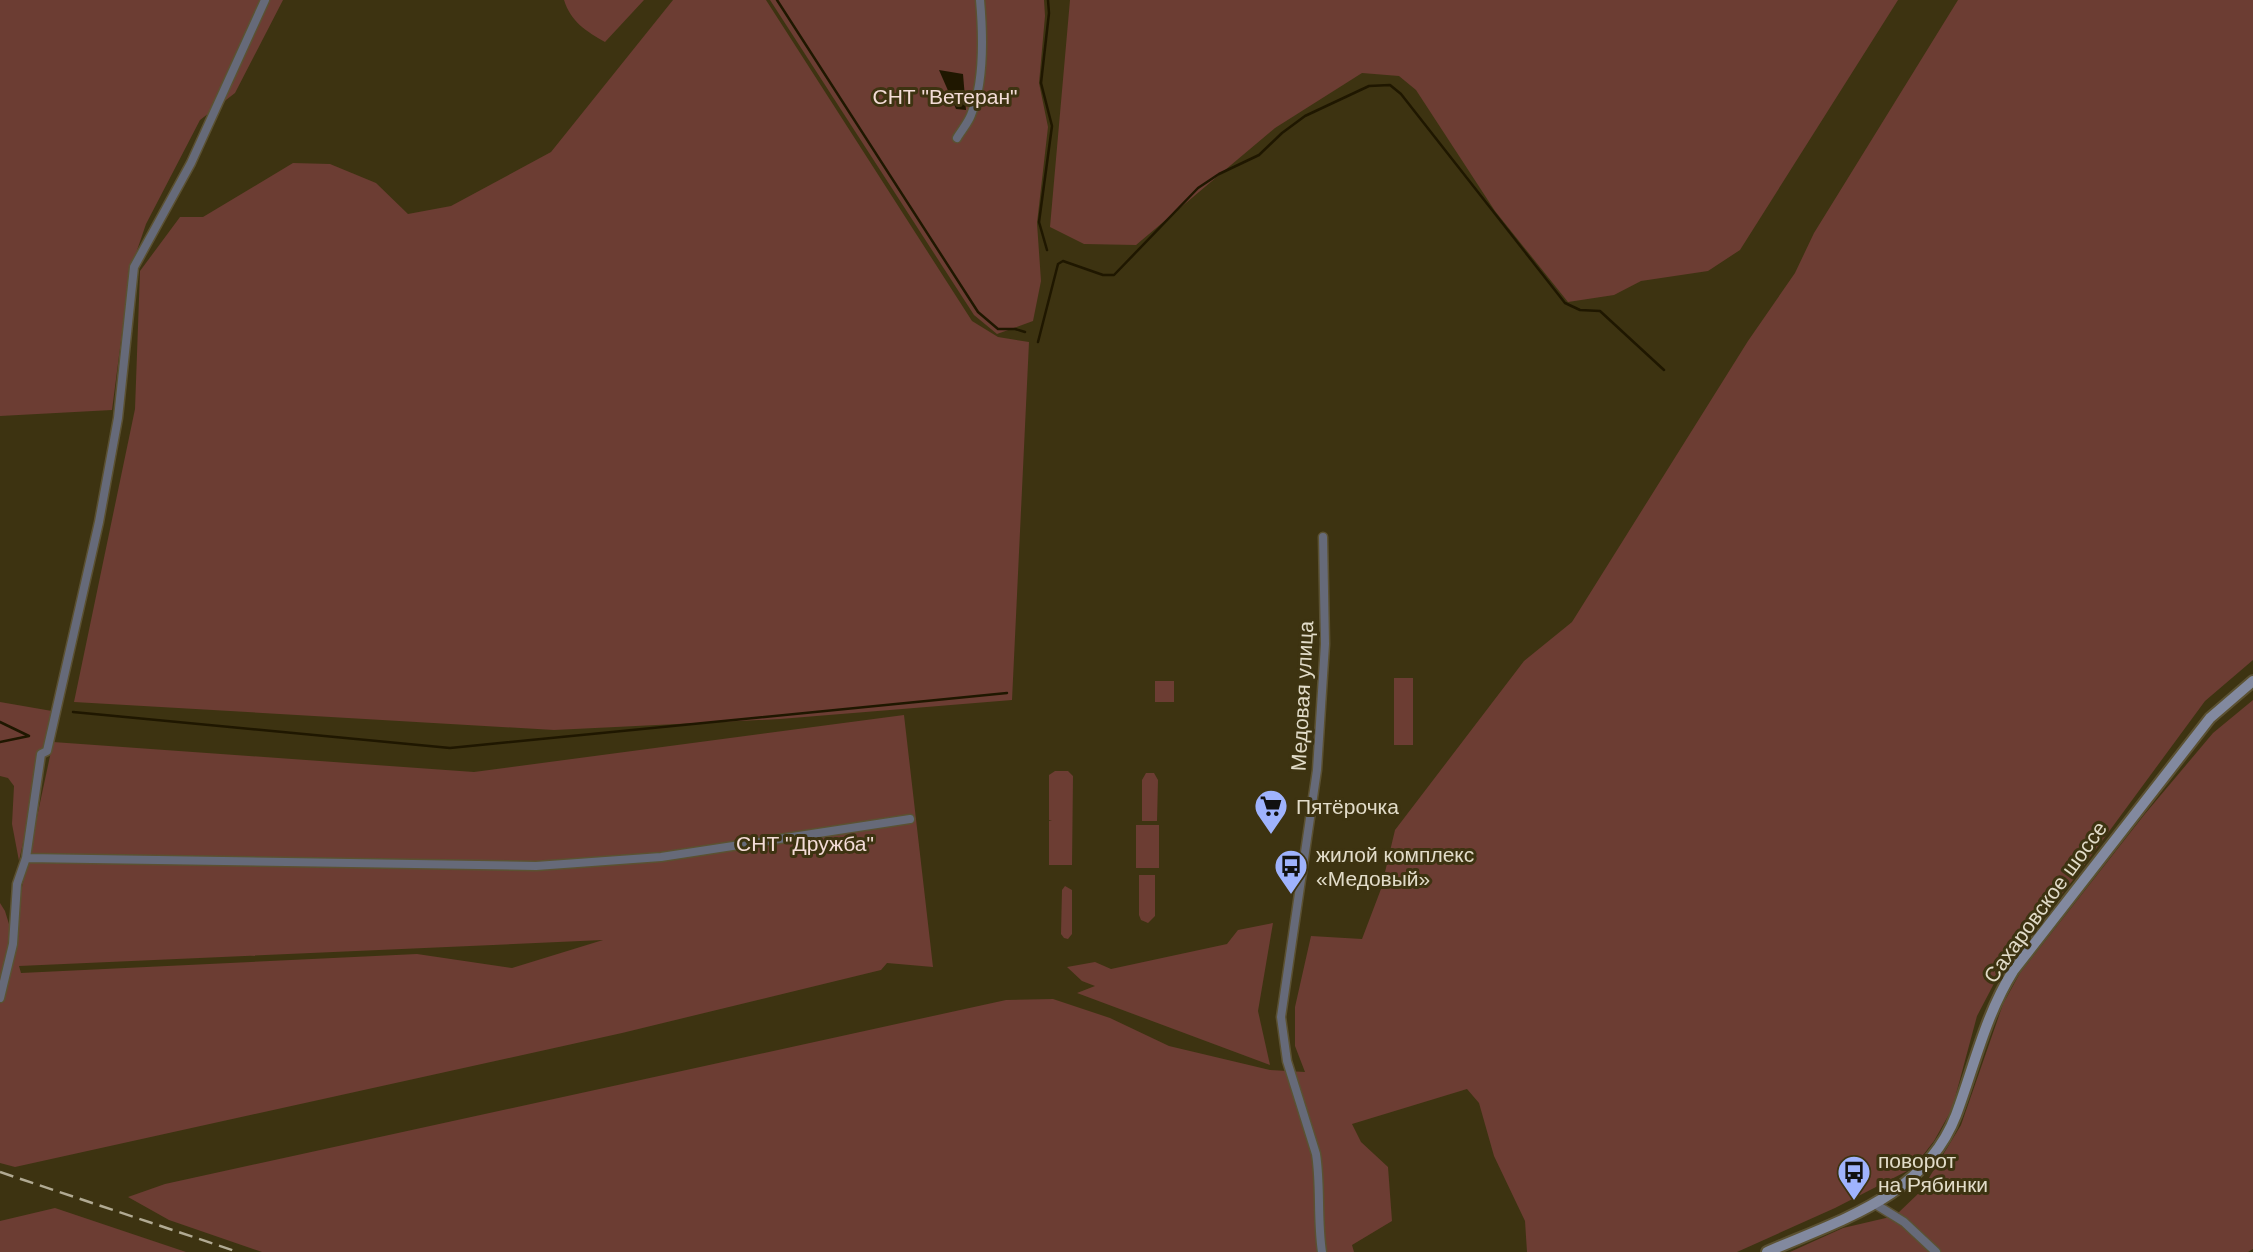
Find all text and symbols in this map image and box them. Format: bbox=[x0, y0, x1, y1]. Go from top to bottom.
park label: СНТ "Ветеран" bbox=[873, 85, 1017, 108]
street label: Медовая улица bbox=[1287, 620, 1317, 772]
supermarket icon: Пятёрочка bbox=[1252, 787, 1290, 836]
place label: Пятёрочка bbox=[1296, 795, 1399, 818]
street label: Сахаровское шоссе bbox=[1979, 817, 2111, 987]
park label: СНТ "Дружба" bbox=[736, 832, 874, 855]
place label: жилой комплекс «Медовый» bbox=[1316, 843, 1474, 890]
bus stop icon: жилой комплекс «Медовый» bbox=[1272, 847, 1310, 896]
place label: поворот на Рябинки bbox=[1878, 1149, 1988, 1196]
bus stop icon: поворот на Рябинки bbox=[1835, 1153, 1873, 1202]

